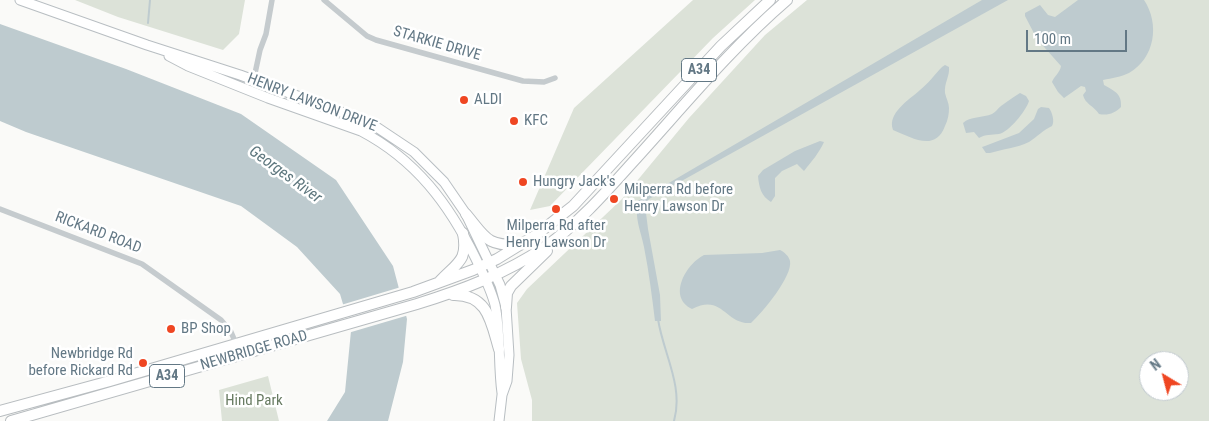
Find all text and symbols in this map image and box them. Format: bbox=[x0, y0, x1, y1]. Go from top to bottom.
scale bar bbox=[1029, 20, 1130, 52]
street label: STARKIE DRIVE bbox=[391, 23, 483, 65]
text: 100 m bbox=[1034, 30, 1071, 48]
road number: A34 bbox=[682, 58, 716, 82]
street label: HENRY LAWSON DRIVE bbox=[245, 70, 379, 136]
place label: ALDI bbox=[474, 91, 502, 109]
marker: ALDI bbox=[458, 94, 470, 106]
place label: KFC bbox=[524, 112, 548, 130]
marker: KFC bbox=[508, 115, 520, 127]
water label: Georges River bbox=[245, 142, 325, 208]
place label: Hungry Jack's bbox=[533, 173, 616, 191]
marker: Hungry Jack's bbox=[517, 176, 529, 188]
place label: Milperra Rd before Henry Lawson Dr bbox=[624, 181, 733, 216]
marker: Milperra Rd before Henry Lawson Dr bbox=[608, 193, 620, 205]
marker: Milperra Rd after Henry Lawson Dr bbox=[550, 203, 562, 215]
street label: RICKARD ROAD bbox=[52, 208, 144, 258]
place label: Milperra Rd after Henry Lawson Dr bbox=[506, 217, 606, 252]
place label: BP Shop bbox=[181, 320, 231, 338]
marker: BP Shop bbox=[165, 323, 177, 335]
street label: NEWBRIDGE ROAD bbox=[198, 327, 310, 375]
place label: Newbridge Rd before Rickard Rd bbox=[28, 345, 133, 380]
north arrow bbox=[1139, 351, 1189, 401]
text: N bbox=[1147, 356, 1164, 374]
marker: Newbridge Rd before Rickard Rd bbox=[137, 357, 149, 369]
road number: A34 bbox=[150, 364, 184, 388]
park label: Hind Park bbox=[225, 392, 283, 410]

